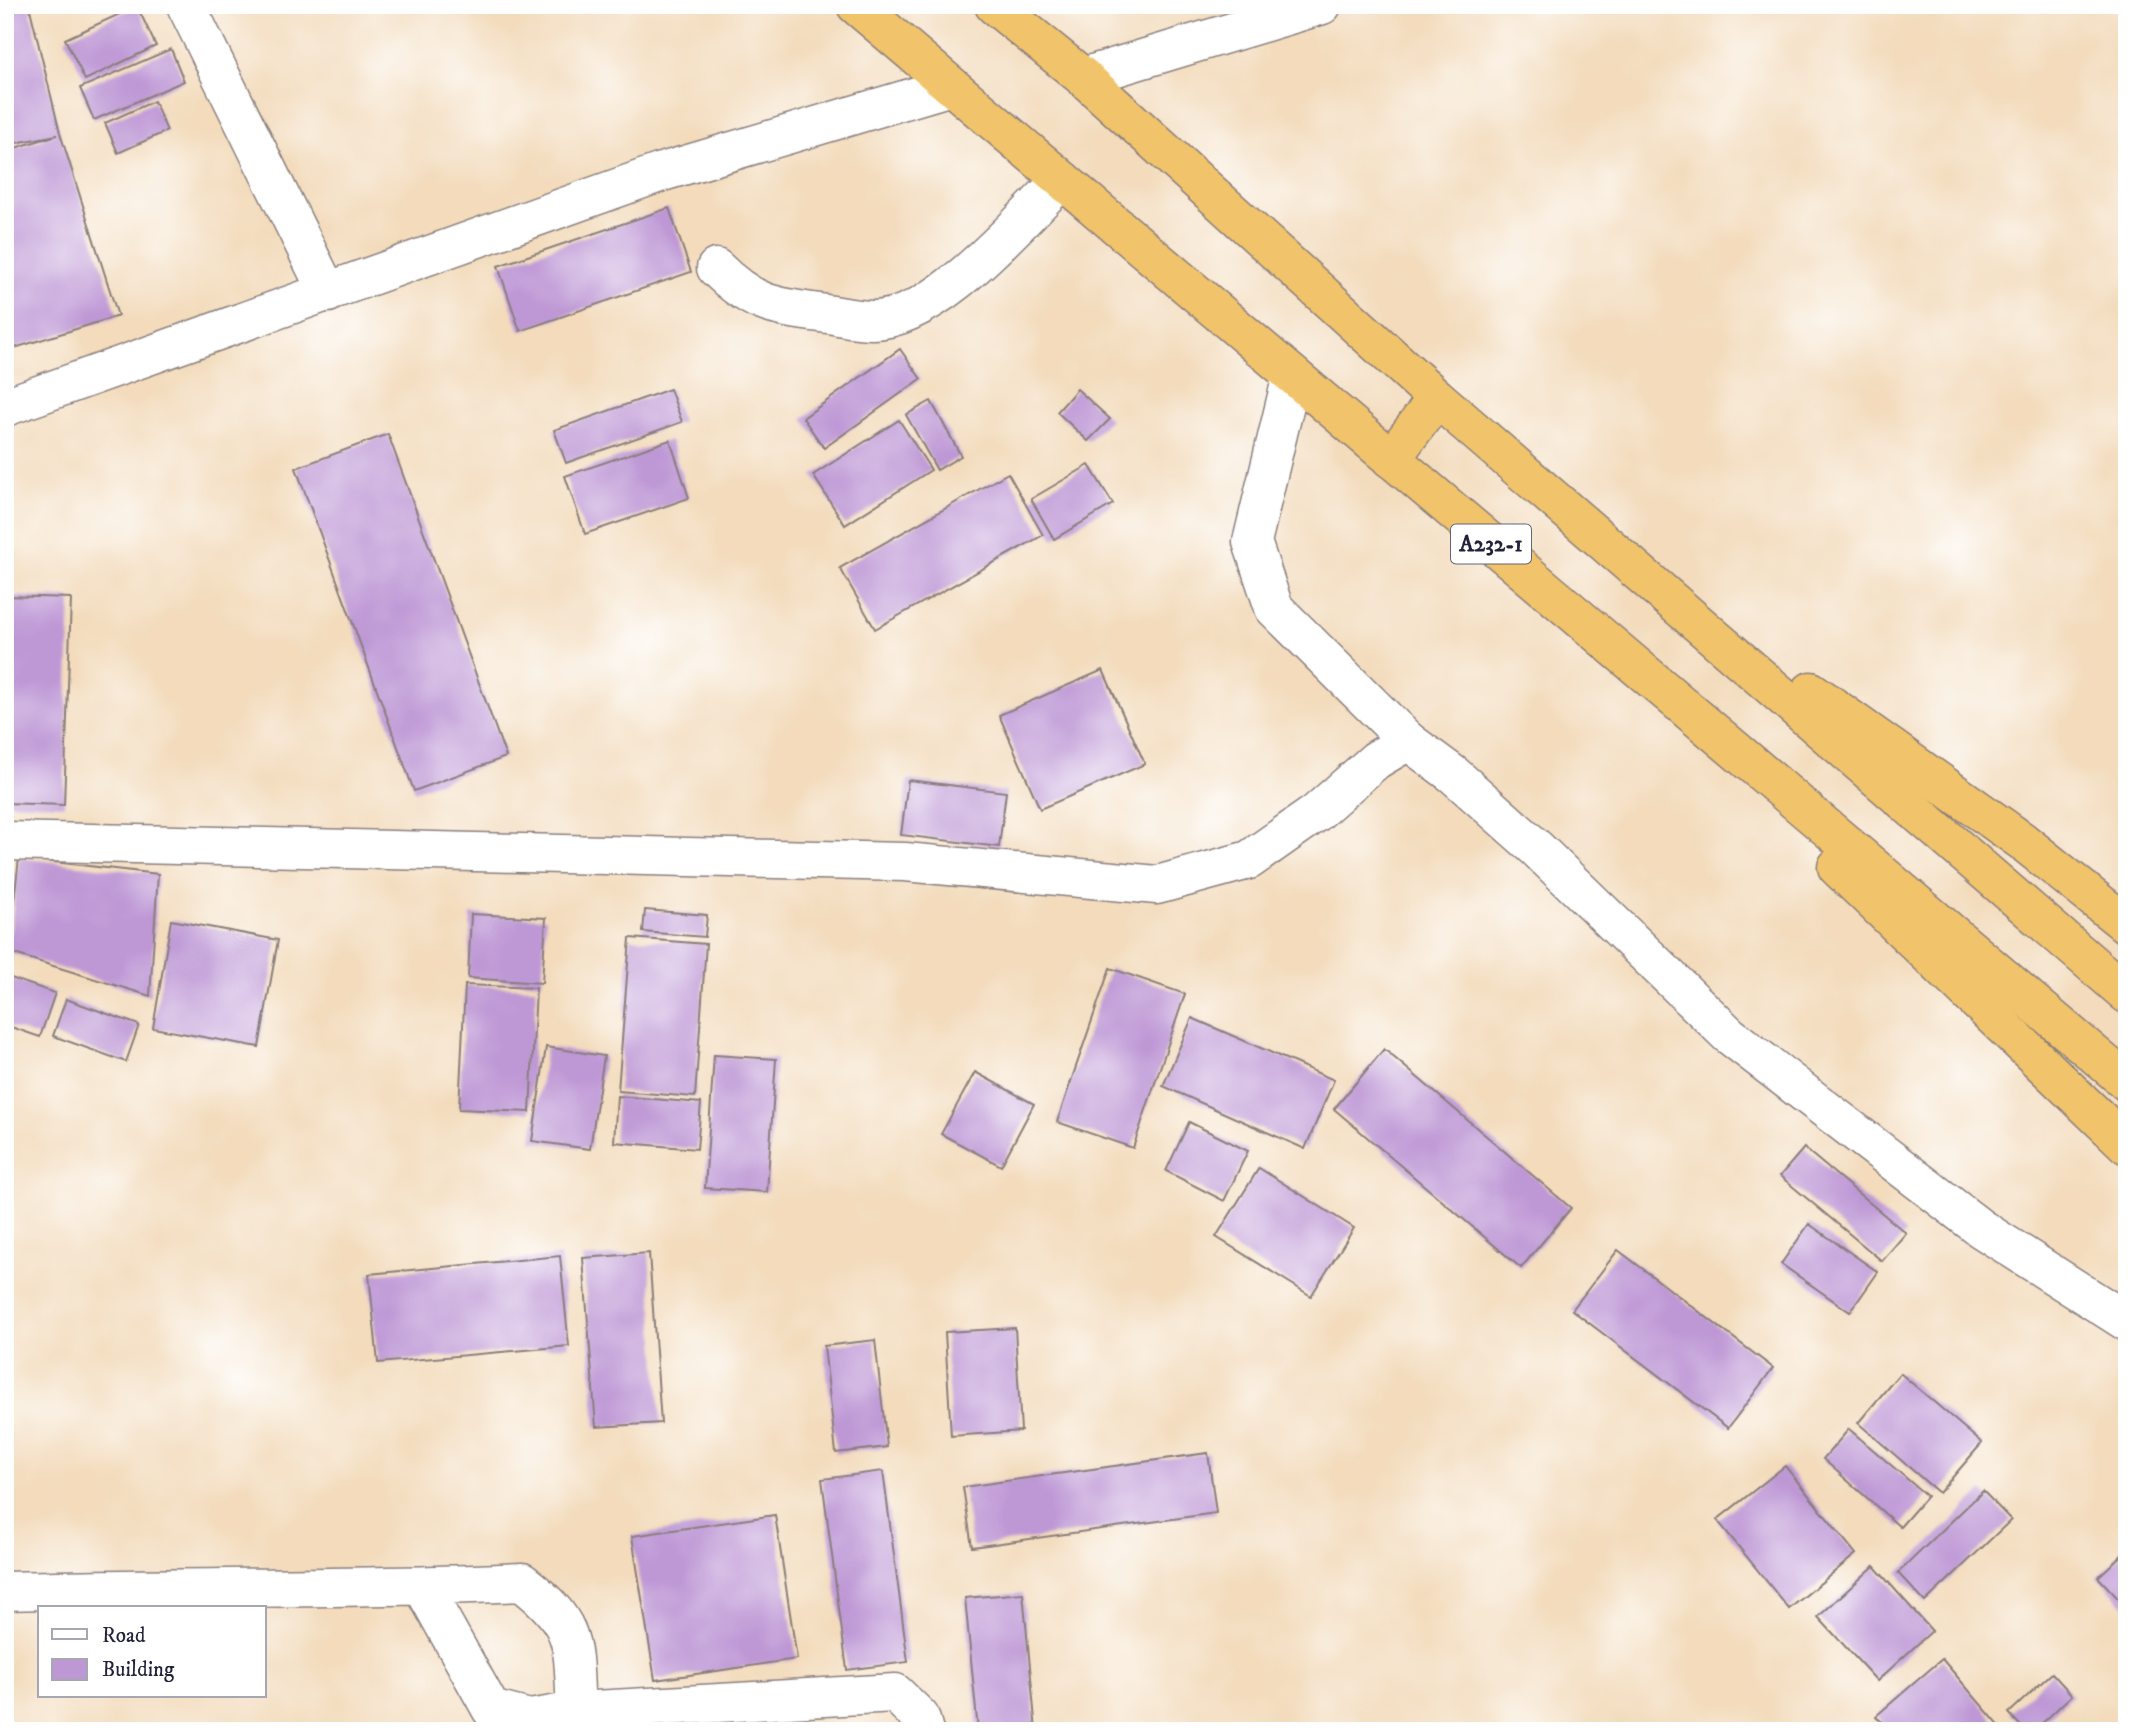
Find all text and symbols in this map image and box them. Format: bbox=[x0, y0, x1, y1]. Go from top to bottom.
road number: A232-1 bbox=[1451, 524, 1531, 564]
legend bbox=[38, 1606, 266, 1698]
text: Road bbox=[102, 1623, 146, 1649]
text: Building bbox=[102, 1657, 175, 1683]

